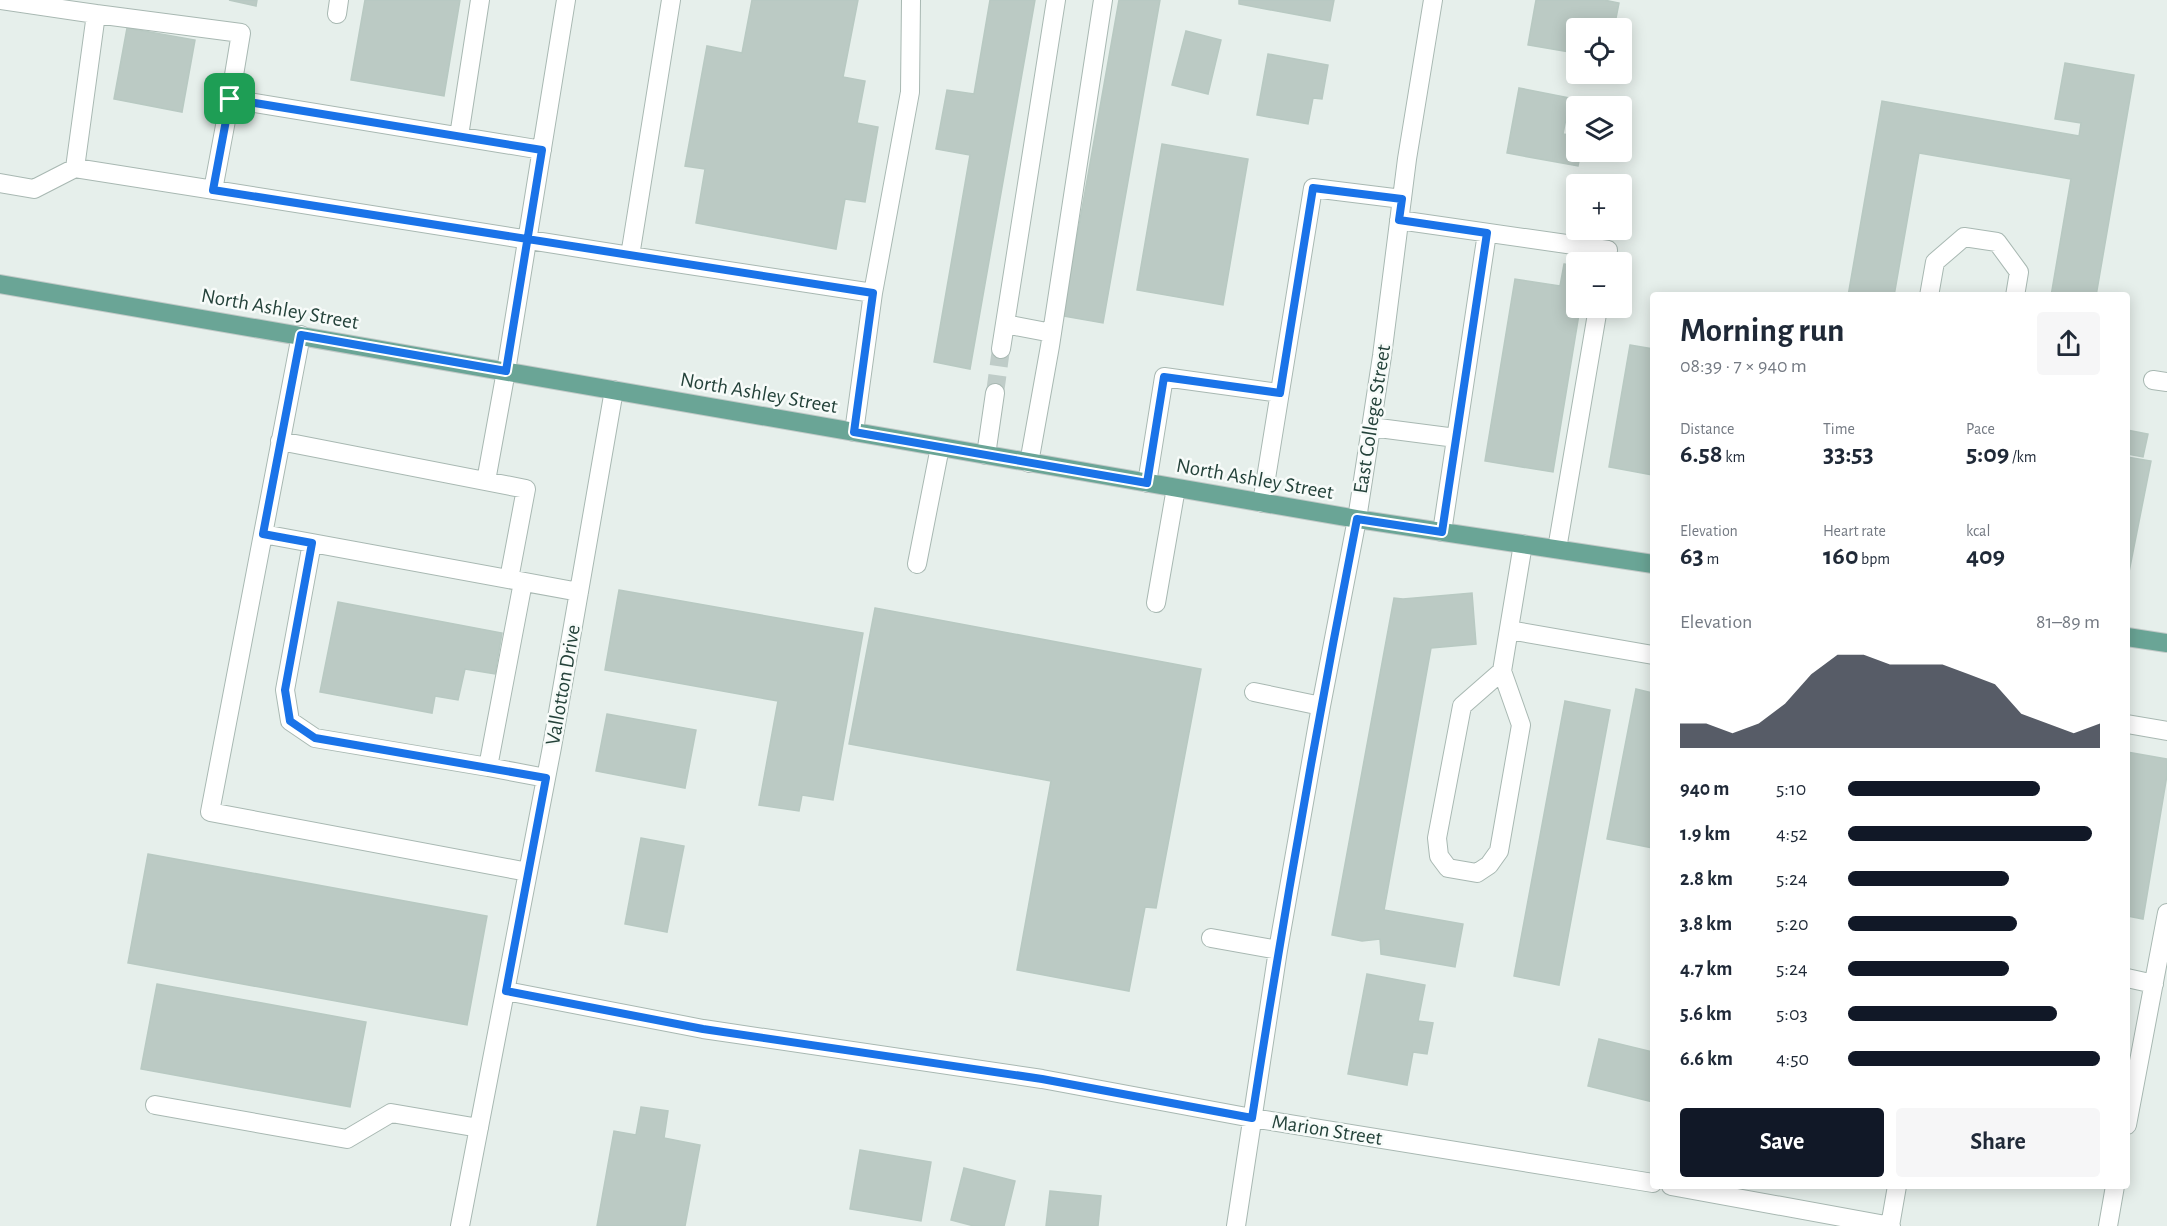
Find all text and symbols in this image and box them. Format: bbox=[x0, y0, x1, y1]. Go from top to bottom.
map controls bbox=[1566, 18, 1632, 318]
button: locate bbox=[1566, 18, 1632, 84]
pin bbox=[204, 73, 255, 124]
icon: arrive bbox=[213, 82, 246, 115]
button: layers bbox=[1566, 96, 1632, 162]
button: + bbox=[1566, 174, 1632, 240]
button: − bbox=[1566, 252, 1632, 318]
street label: North Ashley Street bbox=[200, 285, 361, 333]
button: share bbox=[2037, 312, 2100, 375]
text: Morning run bbox=[1680, 315, 1844, 348]
street label: East College Street bbox=[1350, 343, 1394, 495]
text: 08:39 · 7 × 940 m bbox=[1680, 356, 1807, 376]
street label: North Ashley Street bbox=[679, 369, 840, 417]
text: Distance bbox=[1680, 421, 1734, 437]
text: Time bbox=[1823, 421, 1855, 437]
text: Pace bbox=[1966, 421, 1995, 437]
text: 6.58 bbox=[1680, 441, 1723, 467]
text: 33:53 bbox=[1823, 441, 1874, 467]
text: 5:09 bbox=[1966, 441, 2009, 467]
text: km bbox=[1723, 449, 1745, 465]
text: /km bbox=[2009, 449, 2037, 465]
street label: North Ashley Street bbox=[1175, 455, 1336, 503]
text: Elevation bbox=[1680, 523, 1738, 539]
text: Heart rate bbox=[1823, 523, 1886, 539]
text: kcal bbox=[1966, 523, 1990, 539]
text: 63 bbox=[1680, 543, 1704, 569]
text: 160 bbox=[1823, 543, 1858, 569]
text: 409 bbox=[1966, 543, 2005, 569]
text: m bbox=[1704, 551, 1719, 567]
text: bpm bbox=[1858, 551, 1890, 567]
text: Elevation bbox=[1680, 612, 1752, 632]
text: 81–89 m bbox=[2036, 612, 2100, 632]
street label: Vallotton Drive bbox=[542, 623, 584, 747]
text: 940 m bbox=[1680, 779, 1729, 799]
text: 5:10 bbox=[1776, 779, 1806, 799]
text: 1.9 km bbox=[1680, 824, 1731, 844]
text: 4:52 bbox=[1776, 824, 1808, 844]
text: 2.8 km bbox=[1680, 869, 1733, 889]
text: 5:24 bbox=[1776, 869, 1808, 889]
text: 3.8 km bbox=[1680, 914, 1732, 934]
text: 5:20 bbox=[1776, 914, 1809, 934]
text: 4.7 km bbox=[1680, 959, 1732, 979]
text: 5:24 bbox=[1776, 959, 1808, 979]
text: 5.6 km bbox=[1680, 1004, 1732, 1024]
text: 5:03 bbox=[1776, 1004, 1808, 1024]
text: 6.6 km bbox=[1680, 1049, 1733, 1069]
text: 4:50 bbox=[1776, 1049, 1809, 1069]
button: Save bbox=[1680, 1108, 1884, 1177]
button: Share bbox=[1896, 1108, 2100, 1177]
street label: Marion Street bbox=[1270, 1111, 1384, 1149]

